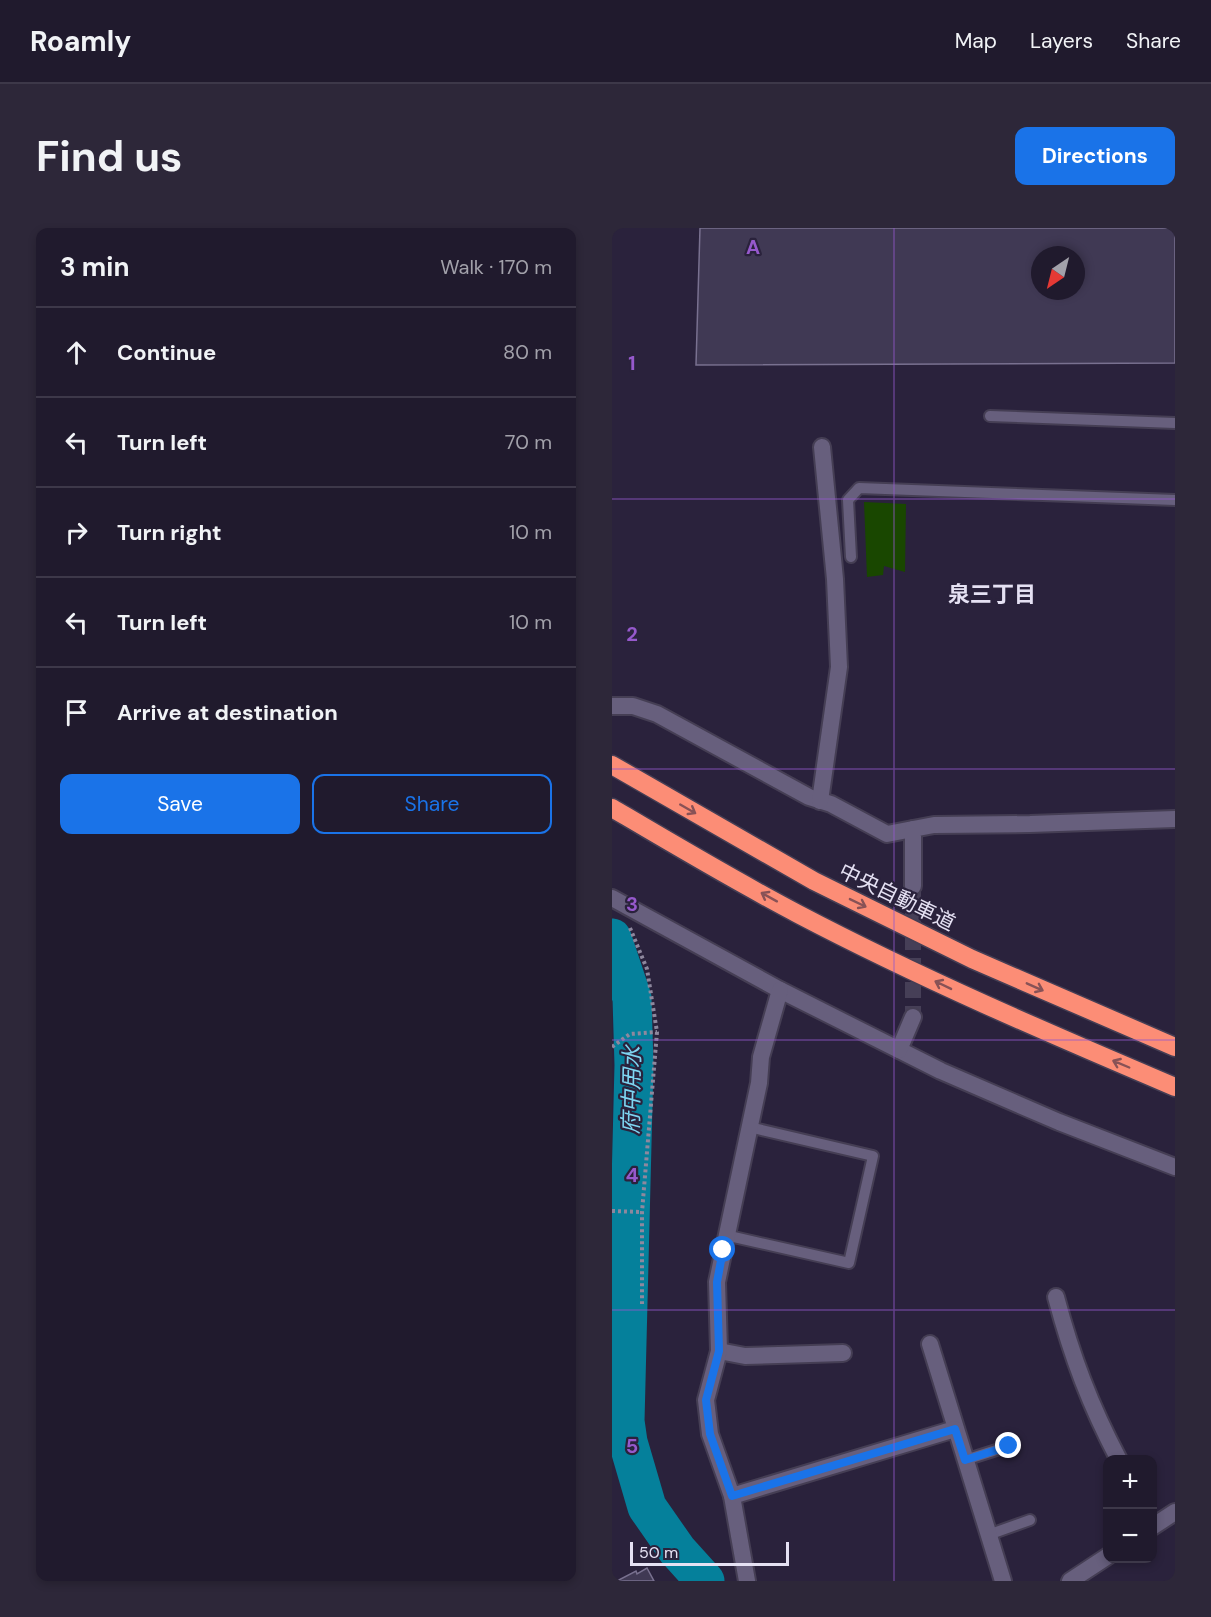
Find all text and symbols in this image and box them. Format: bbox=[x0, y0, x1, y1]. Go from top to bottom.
text: Roamly bbox=[30, 23, 131, 60]
text: Map bbox=[955, 27, 997, 55]
text: Layers bbox=[1030, 27, 1093, 55]
text: Share bbox=[1126, 27, 1181, 55]
button: Directions bbox=[1015, 127, 1175, 185]
text: Find us bbox=[36, 129, 182, 184]
text: A bbox=[746, 234, 760, 260]
north arrow bbox=[1031, 246, 1085, 300]
text: 3 min bbox=[60, 250, 129, 284]
text: Walk · 170 m bbox=[440, 254, 552, 280]
icon: ahead bbox=[60, 336, 93, 369]
text: Continue bbox=[117, 338, 216, 367]
text: 80 m bbox=[503, 339, 552, 365]
text: 1 bbox=[628, 350, 636, 376]
icon: left bbox=[60, 426, 93, 459]
text: Turn left bbox=[117, 428, 207, 457]
text: 70 m bbox=[505, 429, 552, 455]
icon: right bbox=[60, 516, 93, 549]
text: Turn right bbox=[117, 518, 222, 547]
text: 10 m bbox=[509, 519, 552, 545]
district label: 泉三丁目 bbox=[948, 580, 1036, 609]
icon: left bbox=[60, 606, 93, 639]
text: Turn left bbox=[117, 608, 207, 637]
text: 10 m bbox=[509, 609, 552, 635]
text: 2 bbox=[626, 621, 638, 647]
icon: arrive bbox=[60, 696, 93, 729]
text: Arrive at destination bbox=[117, 698, 338, 727]
button: Save bbox=[60, 774, 300, 834]
button: Share bbox=[312, 774, 552, 834]
one-way arrow bbox=[679, 803, 696, 815]
street label: 中央自動車道 bbox=[834, 857, 960, 937]
text: 3 bbox=[626, 891, 638, 917]
one-way arrow bbox=[761, 891, 778, 903]
one-way arrow bbox=[849, 898, 867, 910]
one-way arrow bbox=[934, 978, 952, 990]
one-way arrow bbox=[1025, 981, 1043, 993]
water label: 府中用水 bbox=[616, 1044, 647, 1134]
one-way arrow bbox=[1112, 1058, 1131, 1069]
text: 4 bbox=[626, 1162, 639, 1188]
route start bbox=[709, 1236, 735, 1262]
route end bbox=[995, 1432, 1021, 1458]
text: 5 bbox=[626, 1433, 638, 1459]
map controls bbox=[1103, 1455, 1157, 1563]
button: + bbox=[1103, 1455, 1157, 1509]
button: − bbox=[1103, 1509, 1157, 1563]
scale bar bbox=[630, 1539, 789, 1566]
text: 50 m bbox=[639, 1542, 678, 1563]

